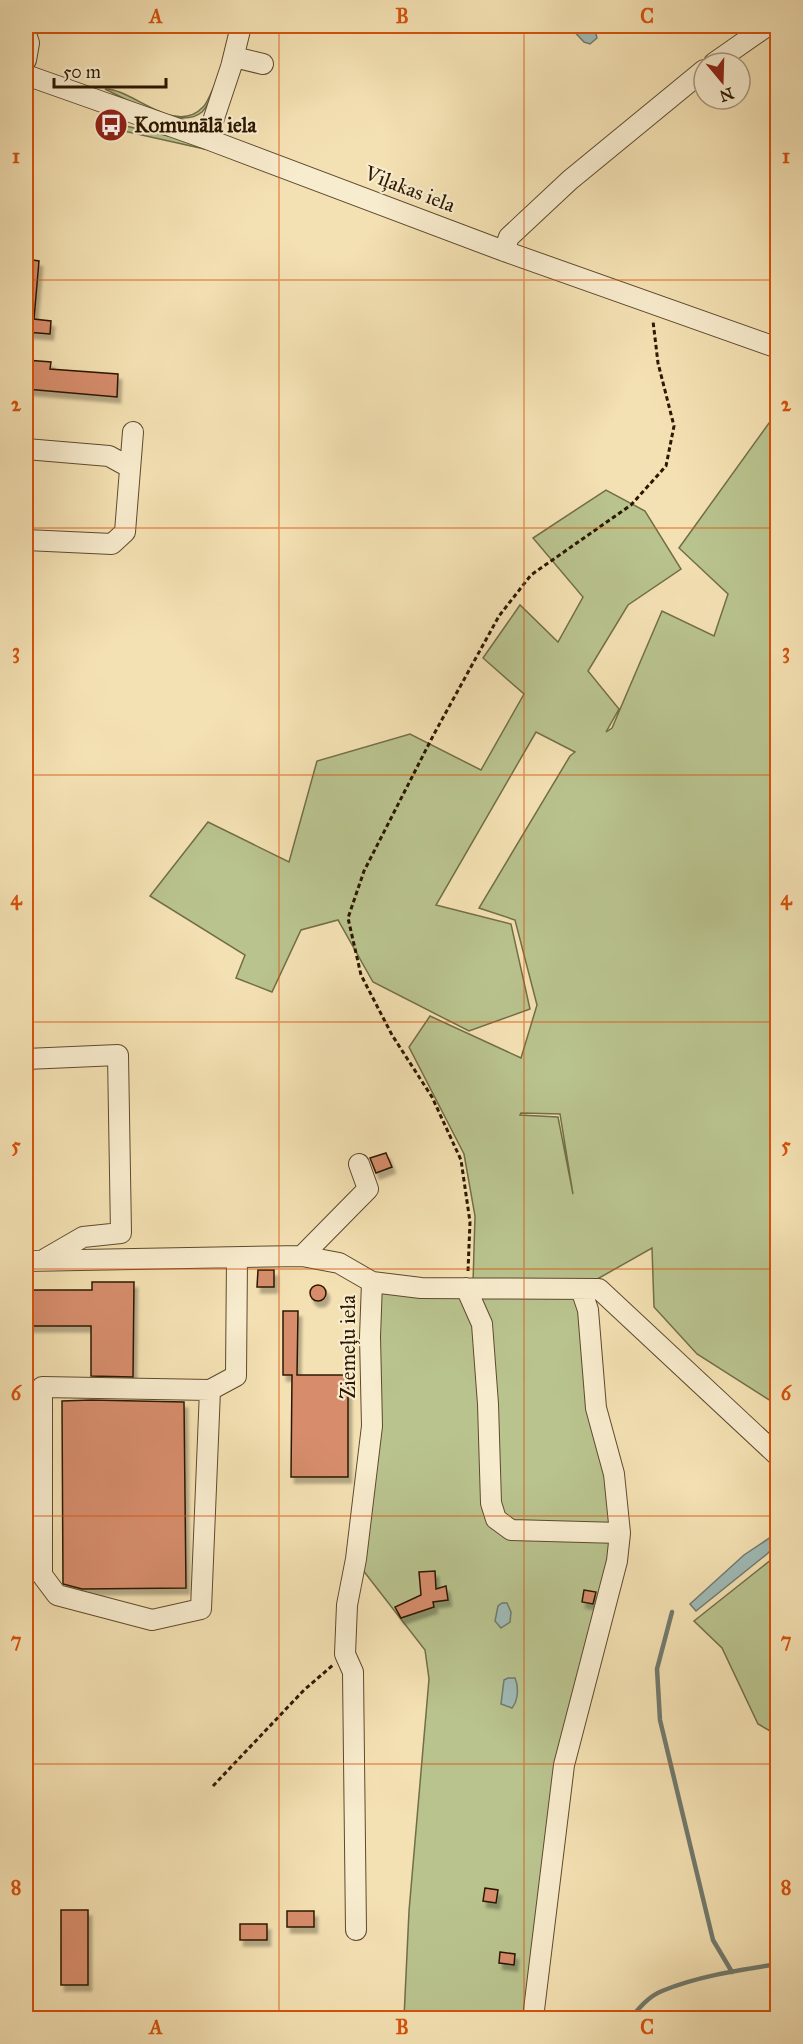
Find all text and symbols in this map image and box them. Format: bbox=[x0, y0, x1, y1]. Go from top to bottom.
text: A bbox=[147, 4, 163, 28]
text: B bbox=[395, 4, 409, 28]
text: C bbox=[640, 4, 654, 28]
scale bar bbox=[54, 51, 166, 89]
north arrow bbox=[692, 51, 752, 111]
text: 50 m bbox=[63, 61, 101, 83]
text: N bbox=[717, 84, 736, 106]
bus stop icon: Komunālā iela bbox=[93, 107, 129, 143]
place label: Komunālā iela bbox=[134, 112, 257, 138]
text: 1 bbox=[12, 144, 20, 168]
text: 1 bbox=[782, 144, 790, 168]
street label: Viļakas iela bbox=[360, 160, 459, 218]
text: 2 bbox=[11, 392, 22, 416]
text: 2 bbox=[781, 392, 792, 416]
text: 3 bbox=[12, 639, 20, 664]
text: 3 bbox=[782, 639, 790, 664]
text: 4 bbox=[10, 886, 22, 911]
text: 4 bbox=[780, 886, 792, 911]
text: 5 bbox=[11, 1133, 21, 1157]
text: 5 bbox=[781, 1133, 791, 1157]
street label: Ziemeļu iela bbox=[335, 1295, 361, 1399]
text: 6 bbox=[11, 1381, 23, 1405]
text: 6 bbox=[781, 1381, 793, 1405]
text: 7 bbox=[11, 1628, 22, 1652]
text: 7 bbox=[781, 1628, 792, 1652]
text: 8 bbox=[11, 1875, 21, 1899]
text: 8 bbox=[781, 1875, 791, 1899]
text: A bbox=[147, 2015, 163, 2039]
text: B bbox=[395, 2015, 409, 2039]
text: C bbox=[640, 2015, 654, 2039]

